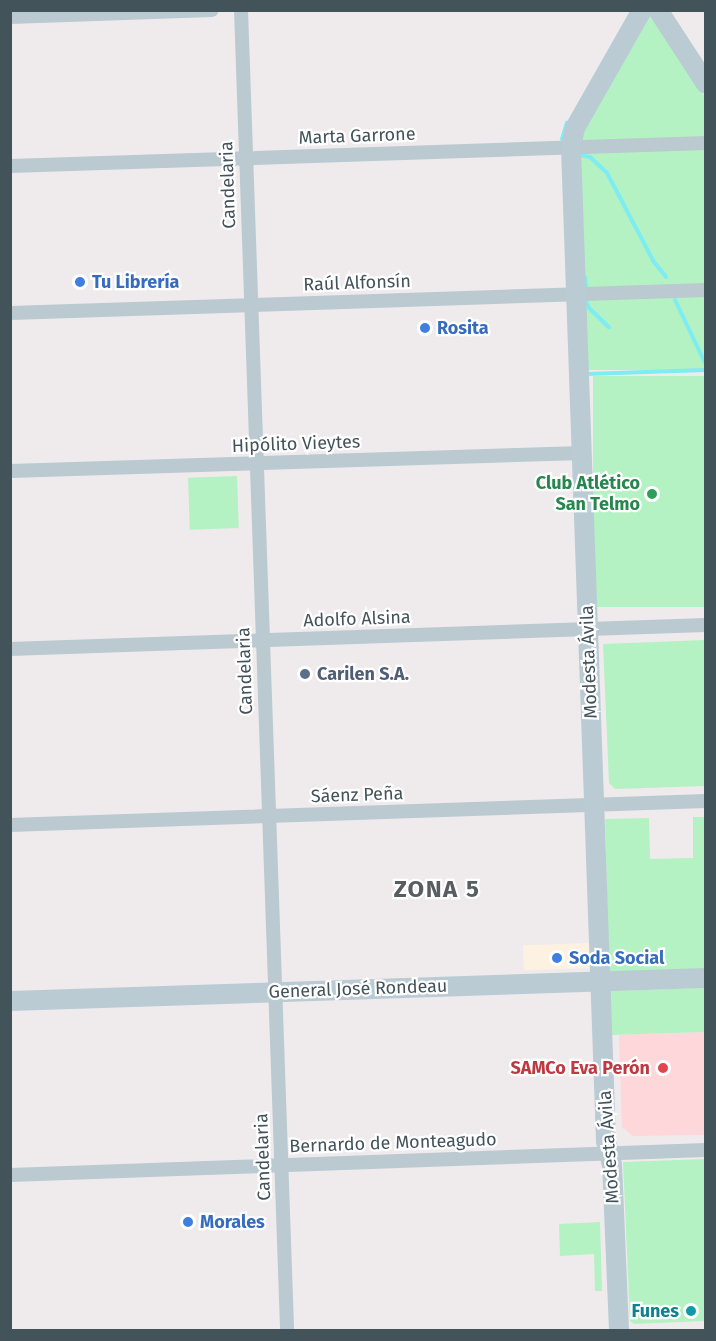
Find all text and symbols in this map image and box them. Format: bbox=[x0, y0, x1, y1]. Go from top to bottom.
street label: Marta Garrone bbox=[298, 123, 416, 149]
street label: Candelaria bbox=[216, 141, 240, 229]
street label: Raúl Alfonsín bbox=[303, 270, 411, 296]
place label: Tu Librería bbox=[92, 271, 179, 293]
marker: Tu Librería bbox=[73, 275, 87, 289]
place label: Rosita bbox=[437, 317, 489, 339]
marker: Rosita bbox=[418, 321, 432, 335]
street label: Hipólito Vieytes bbox=[231, 431, 361, 457]
place label: Club Atlético San Telmo bbox=[536, 473, 640, 516]
marker: Club Atlético San Telmo bbox=[645, 487, 659, 501]
street label: Modesta Ávila bbox=[576, 605, 602, 719]
street label: Adolfo Alsina bbox=[303, 606, 411, 632]
street label: Candelaria bbox=[233, 627, 257, 715]
place label: Carilen S.A. bbox=[317, 663, 409, 685]
marker: Carilen S.A. bbox=[298, 667, 312, 681]
street label: Sáenz Peña bbox=[310, 783, 404, 807]
district label: ZONA 5 bbox=[394, 876, 480, 904]
place label: Soda Social bbox=[569, 947, 664, 969]
marker: Soda Social bbox=[550, 951, 564, 965]
street label: General José Rondeau bbox=[268, 975, 448, 1003]
place label: SAMCo Eva Perón bbox=[511, 1057, 650, 1079]
marker: SAMCo Eva Perón bbox=[654, 1059, 672, 1077]
street label: Modesta Ávila bbox=[594, 1090, 624, 1204]
street label: Candelaria bbox=[251, 1113, 275, 1201]
street label: Bernardo de Monteagudo bbox=[289, 1129, 497, 1157]
place label: Morales bbox=[200, 1211, 265, 1233]
marker: Morales bbox=[181, 1215, 195, 1229]
place label: Funes bbox=[632, 1300, 679, 1322]
marker: Funes bbox=[684, 1304, 698, 1318]

